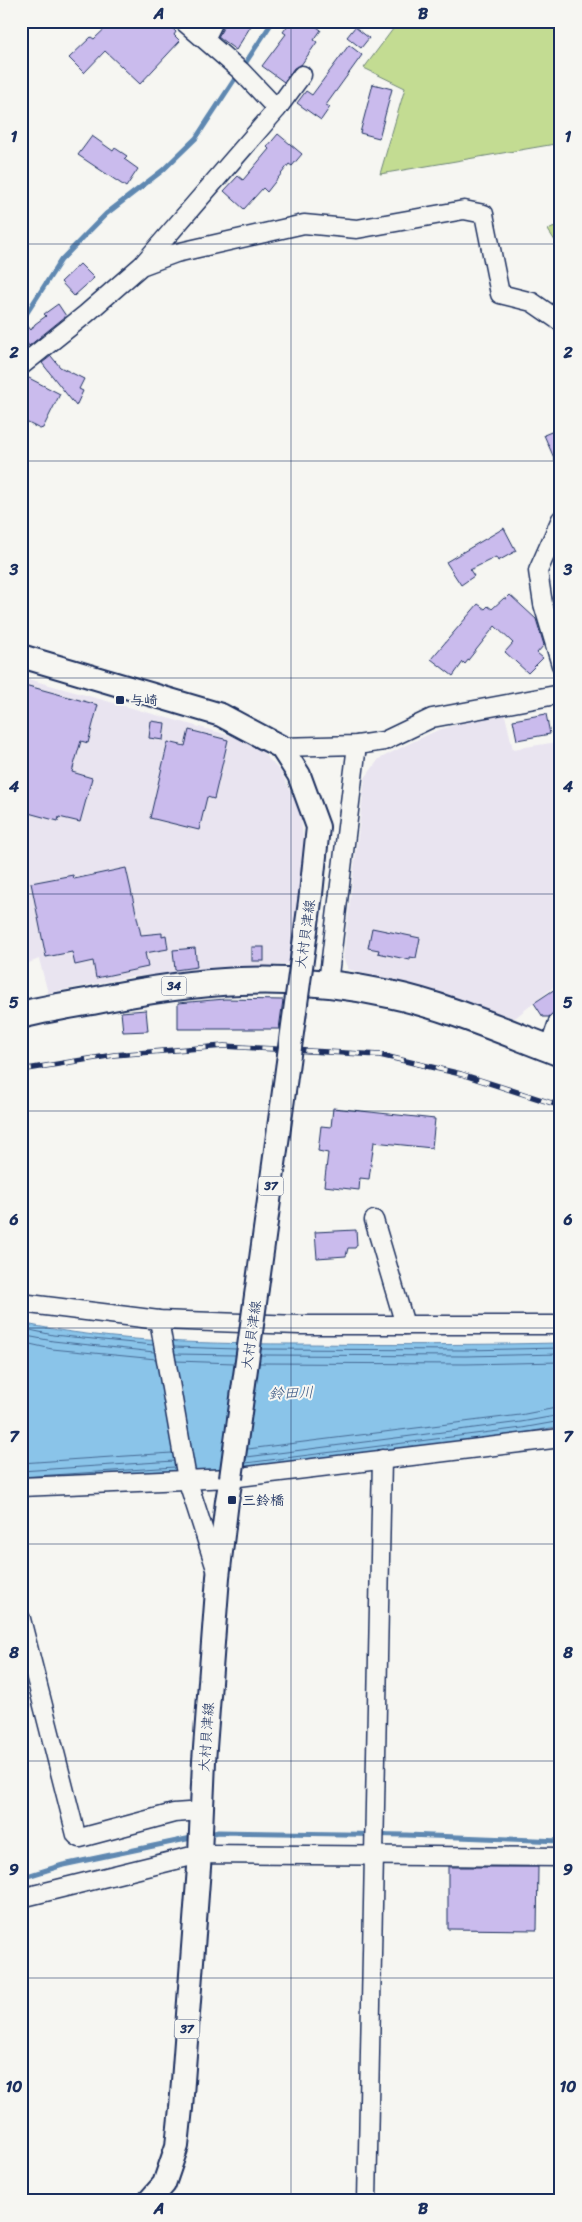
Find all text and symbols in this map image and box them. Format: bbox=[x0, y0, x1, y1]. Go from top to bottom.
text: A bbox=[153, 0, 164, 28]
text: B bbox=[418, 0, 429, 28]
text: 1 bbox=[11, 122, 18, 151]
text: 1 bbox=[565, 122, 572, 151]
text: 2 bbox=[8, 338, 19, 367]
text: 2 bbox=[562, 338, 573, 367]
text: 3 bbox=[9, 555, 19, 584]
text: 3 bbox=[563, 555, 573, 584]
place label: 与崎 bbox=[130, 688, 158, 713]
marker: 与崎 bbox=[114, 694, 126, 706]
text: 4 bbox=[8, 772, 19, 801]
text: 4 bbox=[562, 772, 573, 801]
street label: 大村貝津線 bbox=[288, 898, 323, 970]
road number: 34 bbox=[162, 976, 186, 996]
text: 5 bbox=[9, 988, 19, 1017]
text: 5 bbox=[563, 988, 573, 1017]
road number: 37 bbox=[258, 1176, 284, 1196]
text: 6 bbox=[8, 1205, 19, 1234]
text: 6 bbox=[562, 1205, 573, 1234]
street label: 大村貝津線 bbox=[234, 1299, 269, 1371]
water label: 鈴田川 bbox=[268, 1379, 314, 1407]
text: 7 bbox=[9, 1422, 20, 1451]
text: 7 bbox=[563, 1422, 574, 1451]
place label: 三鈴橋 bbox=[242, 1488, 284, 1513]
marker: 三鈴橋 bbox=[226, 1494, 238, 1506]
text: 8 bbox=[8, 1638, 19, 1667]
text: 8 bbox=[562, 1638, 573, 1667]
street label: 大村貝津線 bbox=[192, 1701, 221, 1773]
text: 9 bbox=[9, 1855, 19, 1884]
text: 9 bbox=[563, 1855, 573, 1884]
road number: 37 bbox=[174, 2020, 200, 2038]
text: 10 bbox=[6, 2072, 22, 2101]
text: 10 bbox=[560, 2072, 576, 2101]
text: A bbox=[153, 2194, 164, 2222]
text: B bbox=[418, 2194, 429, 2222]

